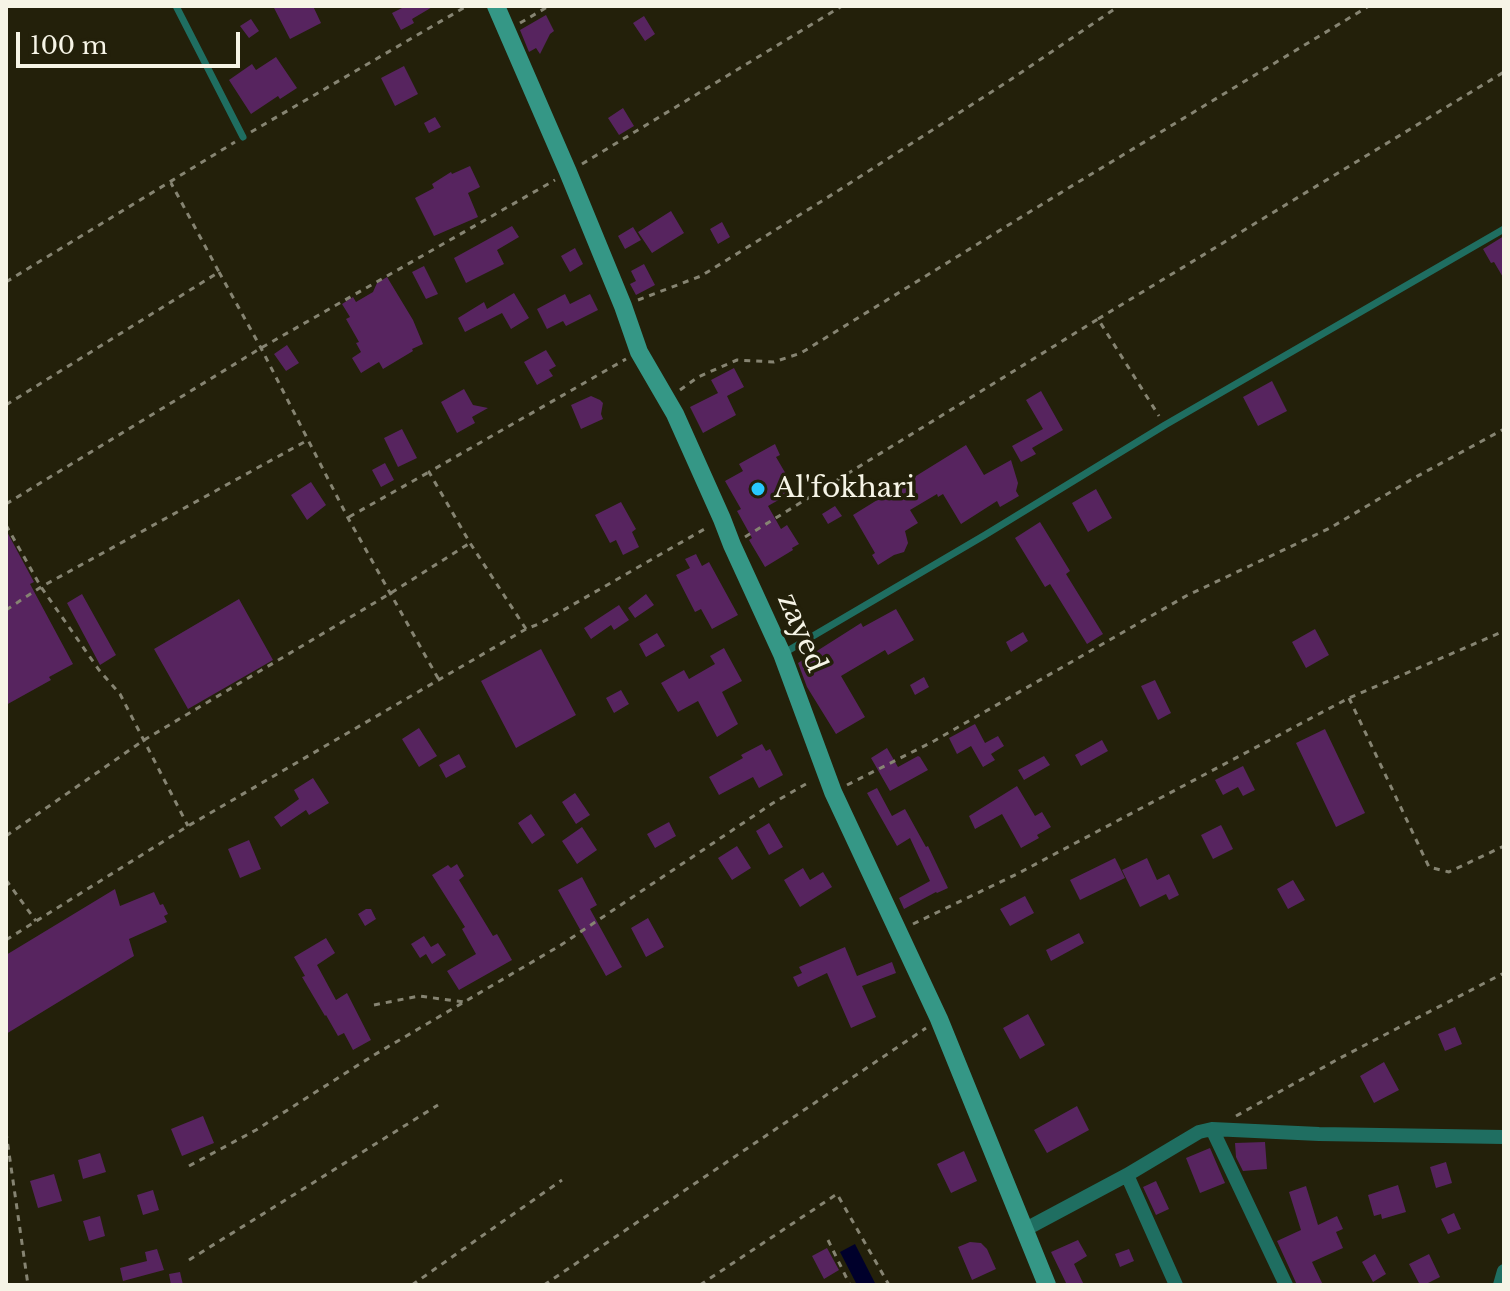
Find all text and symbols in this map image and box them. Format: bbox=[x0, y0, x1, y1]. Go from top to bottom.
scale bar bbox=[20, 16, 244, 66]
text: 100 m bbox=[30, 31, 108, 60]
place label: Al'fokhari bbox=[774, 472, 915, 506]
marker: Al'fokhari bbox=[749, 480, 767, 498]
street label: zayed bbox=[769, 588, 833, 678]

